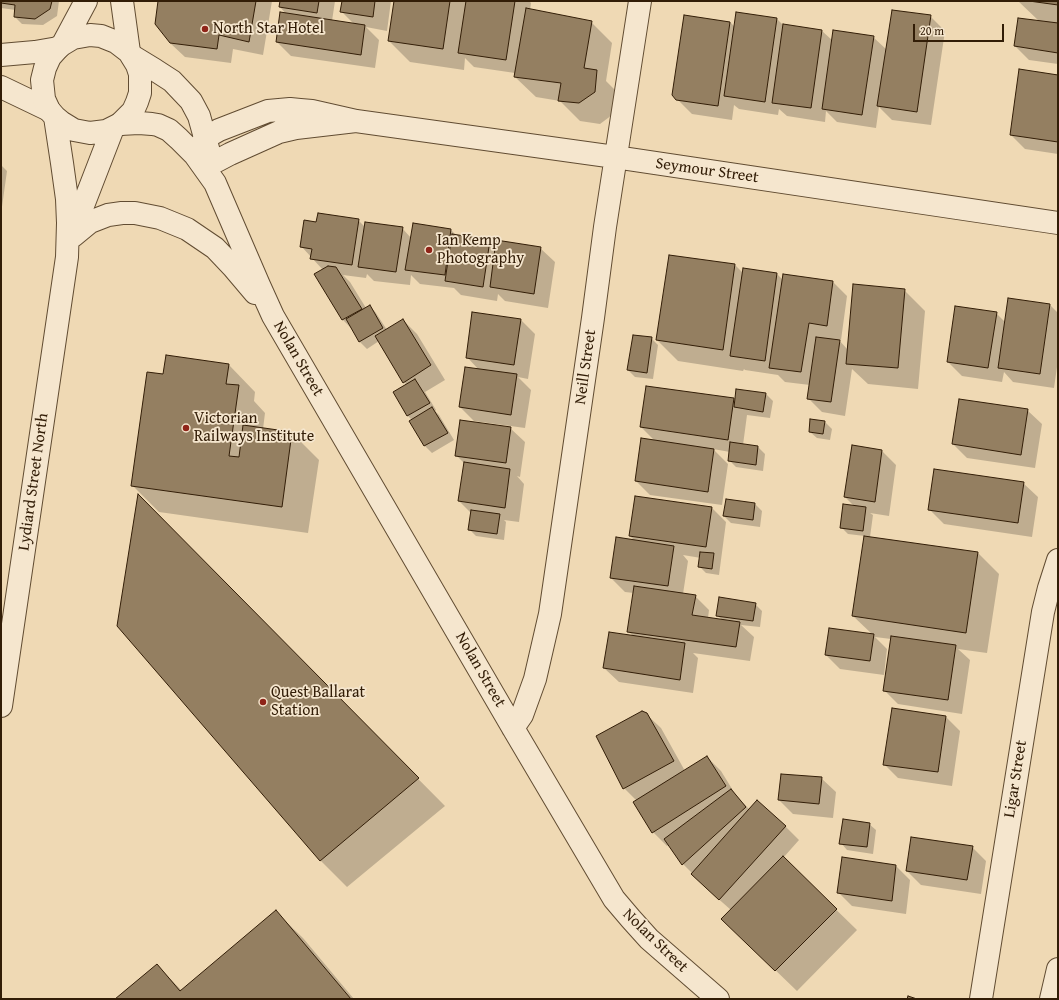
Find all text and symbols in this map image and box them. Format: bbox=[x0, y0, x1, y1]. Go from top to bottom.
scale bar bbox=[915, 16, 1006, 42]
place label: North Star Hotel bbox=[213, 19, 324, 39]
text: 20 m bbox=[920, 22, 944, 39]
marker: North Star Hotel bbox=[200, 24, 210, 34]
street label: Seymour Street bbox=[654, 154, 760, 188]
place label: Ian Kemp Photography bbox=[437, 231, 524, 269]
marker: Ian Kemp Photography bbox=[424, 245, 434, 255]
street label: Nolan Street bbox=[269, 318, 327, 400]
street label: Neill Street bbox=[571, 328, 601, 406]
place label: Victorian Railways Institute bbox=[194, 409, 314, 447]
street label: Lydiard Street North bbox=[15, 412, 53, 552]
marker: Victorian Railways Institute bbox=[181, 423, 191, 433]
street label: Nolan Street bbox=[451, 629, 509, 711]
place label: Quest Ballarat Station bbox=[271, 683, 365, 721]
marker: Quest Ballarat Station bbox=[258, 697, 268, 707]
street label: Ligar Street bbox=[1000, 739, 1032, 819]
street label: Nolan Street bbox=[618, 905, 692, 977]

